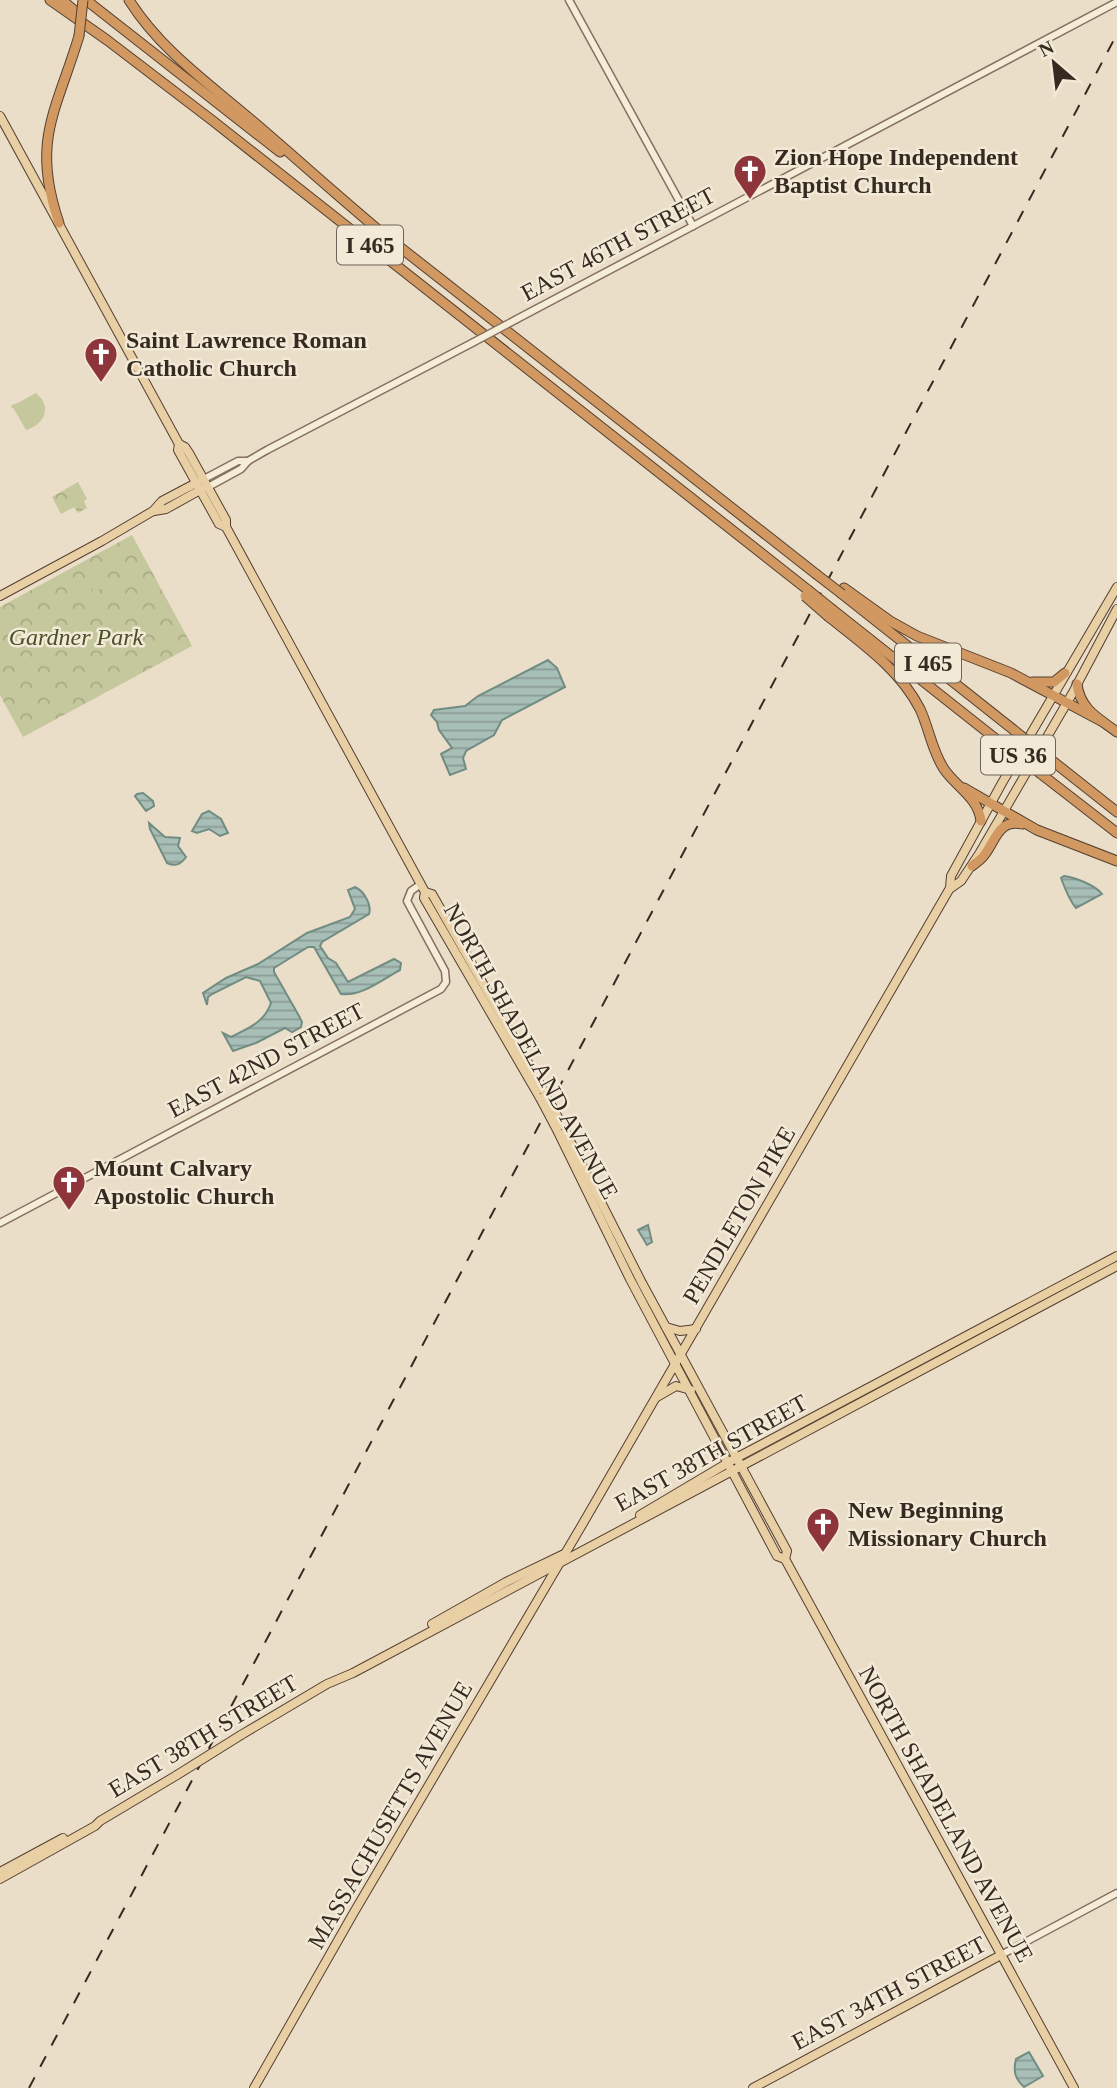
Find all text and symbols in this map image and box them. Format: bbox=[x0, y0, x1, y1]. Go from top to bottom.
north arrow bbox=[1019, 28, 1089, 98]
text: N bbox=[1035, 36, 1057, 61]
place label: Zion Hope Independent Baptist Church bbox=[774, 144, 1018, 198]
church icon: Zion Hope Independent Baptist Church bbox=[731, 152, 769, 201]
street label: EAST 46TH STREET bbox=[517, 182, 720, 306]
road number: I 465 bbox=[337, 226, 403, 264]
place label: Saint Lawrence Roman Catholic Church bbox=[126, 327, 367, 381]
church icon: Saint Lawrence Roman Catholic Church bbox=[82, 335, 120, 384]
park label: Gardner Park bbox=[9, 624, 144, 650]
road number: I 465 bbox=[895, 643, 961, 682]
road number: US 36 bbox=[981, 736, 1055, 775]
street label: NORTH SHADELAND AVENUE bbox=[439, 899, 623, 1203]
street label: EAST 42ND STREET bbox=[164, 997, 369, 1123]
street label: PENDLETON PIKE bbox=[678, 1122, 800, 1308]
place label: Mount Calvary Apostolic Church bbox=[94, 1155, 274, 1209]
church icon: Mount Calvary Apostolic Church bbox=[50, 1163, 88, 1212]
street label: EAST 38TH STREET bbox=[610, 1389, 812, 1517]
place label: New Beginning Missionary Church bbox=[848, 1497, 1047, 1551]
church icon: New Beginning Missionary Church bbox=[804, 1505, 842, 1554]
street label: NORTH SHADELAND AVENUE bbox=[854, 1662, 1038, 1966]
street label: EAST 38TH STREET bbox=[104, 1669, 302, 1803]
street label: MASSACHUSETTS AVENUE bbox=[303, 1677, 477, 1953]
street label: EAST 34TH STREET bbox=[788, 1931, 991, 2055]

